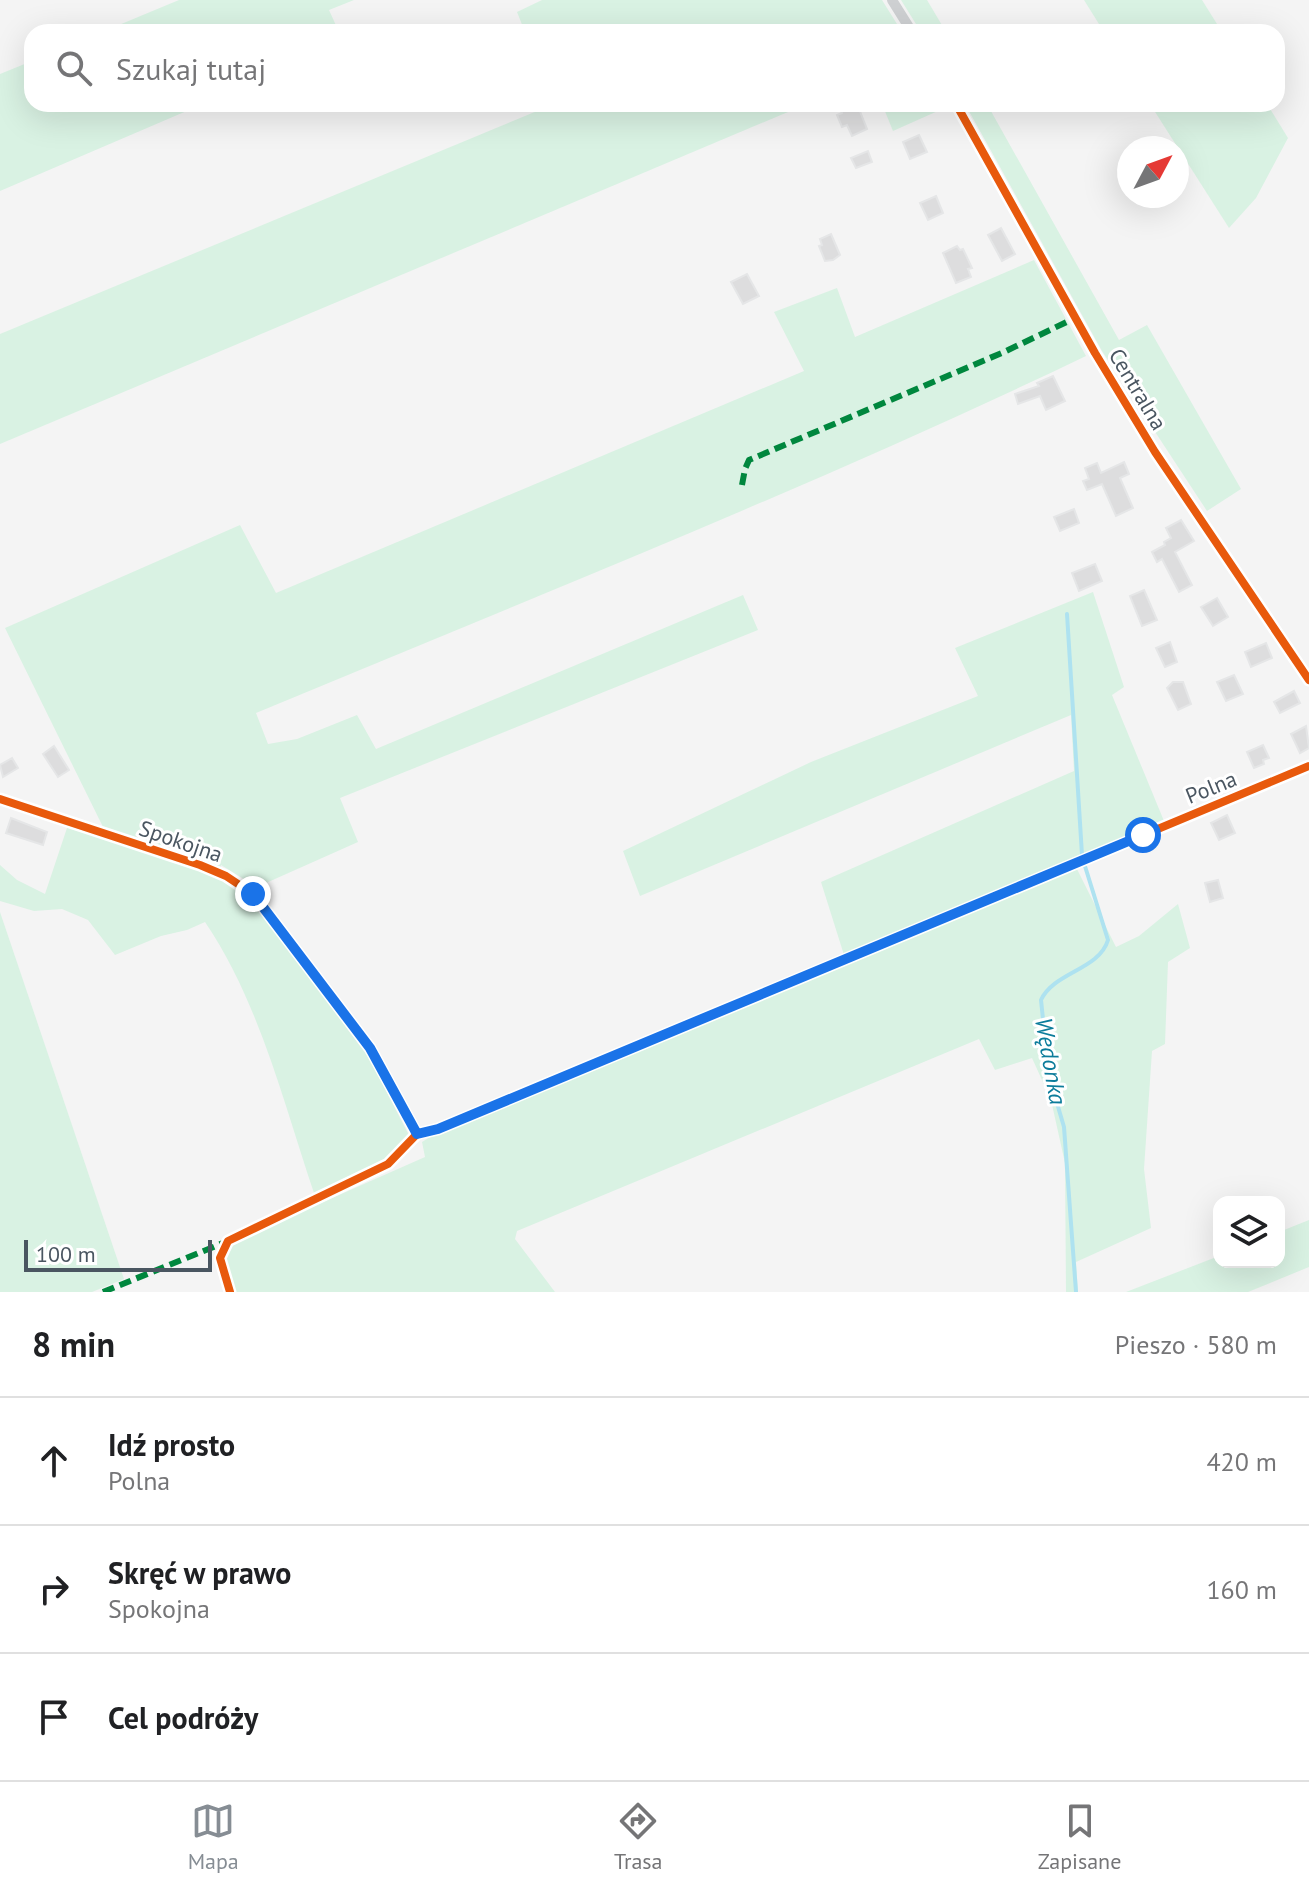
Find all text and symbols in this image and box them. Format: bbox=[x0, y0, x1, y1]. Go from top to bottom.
search box bbox=[24, 24, 1285, 112]
icon: search bbox=[52, 46, 96, 90]
text: Szukaj tutaj bbox=[116, 49, 266, 88]
north arrow bbox=[1117, 136, 1189, 208]
street label: Centralna bbox=[1103, 343, 1173, 435]
street label: Polna bbox=[1181, 764, 1241, 810]
street label: Spokojna bbox=[136, 814, 226, 868]
route start bbox=[1125, 817, 1161, 853]
route end bbox=[235, 876, 271, 912]
water label: Wędonka bbox=[1028, 1015, 1074, 1107]
map controls bbox=[1213, 1196, 1285, 1268]
button: layers bbox=[1213, 1196, 1285, 1268]
scale bar bbox=[24, 1236, 212, 1272]
text: 100 m bbox=[36, 1240, 96, 1268]
text: 8 min bbox=[32, 1322, 115, 1366]
text: Pieszo · 580 m bbox=[1115, 1328, 1277, 1361]
text: Idź prosto bbox=[108, 1425, 235, 1464]
icon: ahead bbox=[32, 1439, 76, 1483]
text: 420 m bbox=[1206, 1445, 1277, 1478]
text: Polna bbox=[108, 1464, 170, 1497]
text: Skręć w prawo bbox=[108, 1553, 291, 1592]
icon: right bbox=[32, 1567, 76, 1611]
text: 160 m bbox=[1206, 1573, 1277, 1606]
text: Spokojna bbox=[108, 1592, 210, 1625]
icon: arrive bbox=[32, 1695, 76, 1739]
text: Cel podróży bbox=[108, 1698, 258, 1737]
tab: Mapa bbox=[188, 1799, 239, 1875]
tab: Trasa bbox=[614, 1799, 662, 1875]
tab: Zapisane bbox=[1038, 1799, 1121, 1875]

